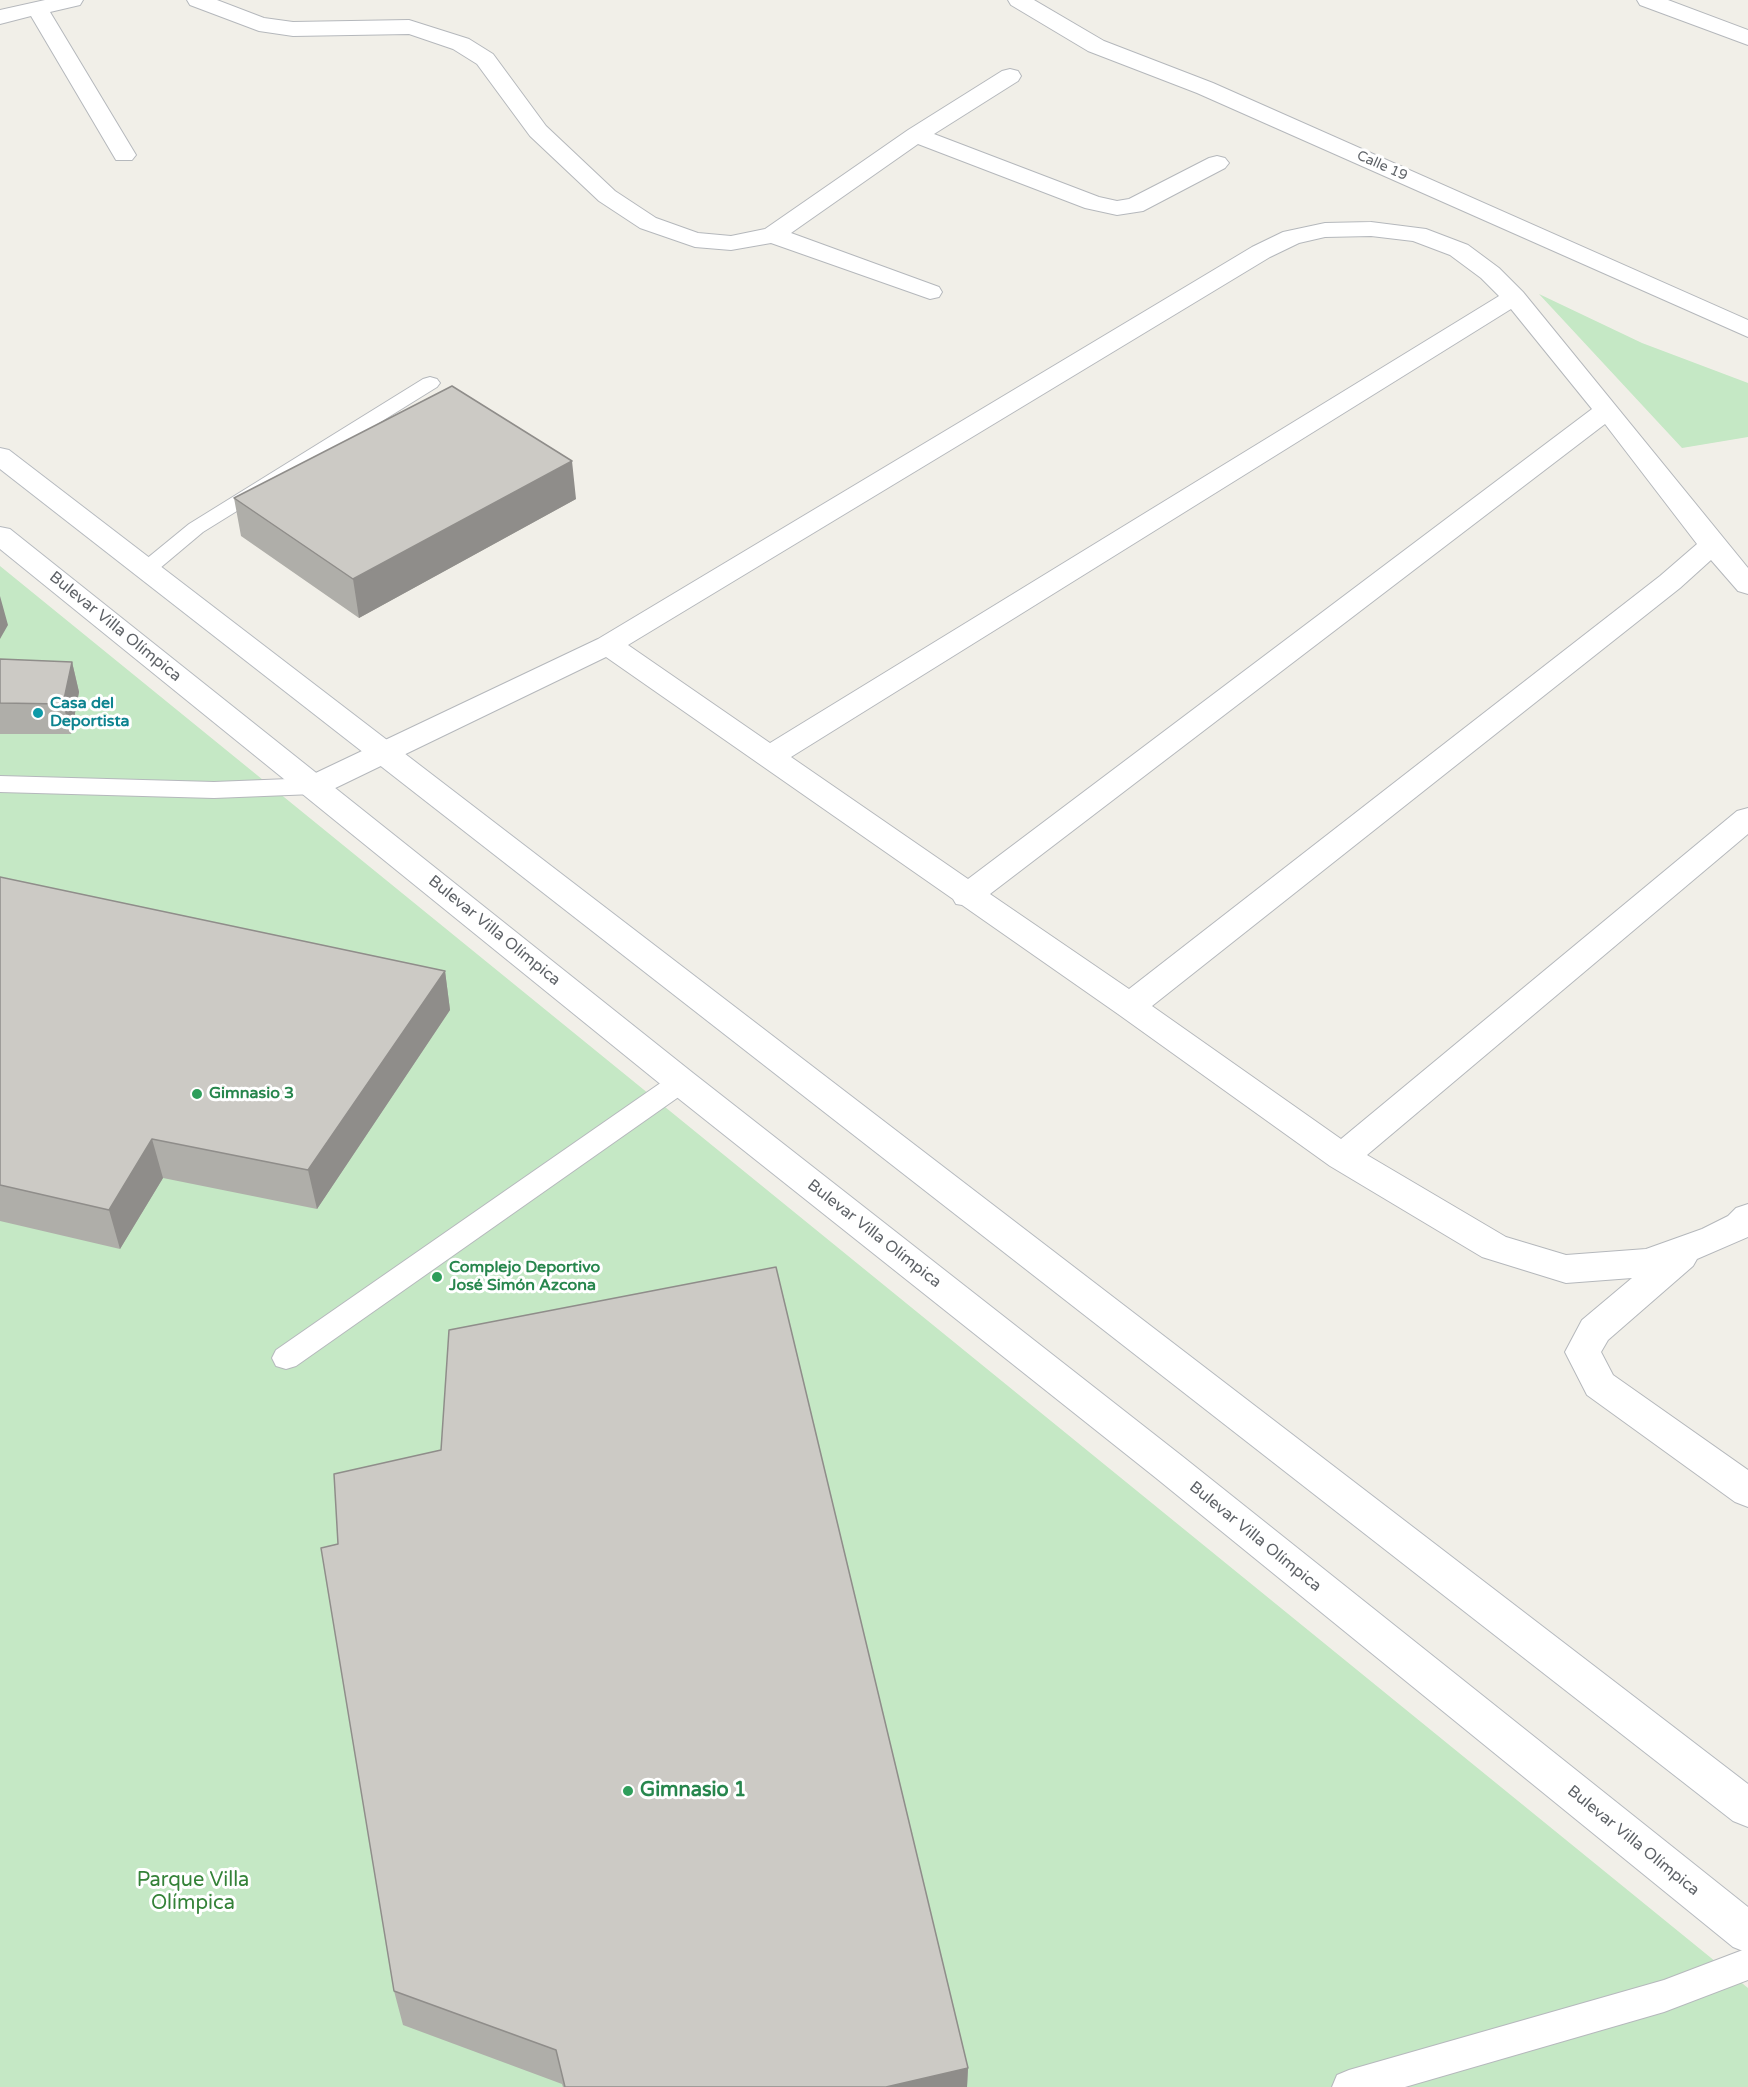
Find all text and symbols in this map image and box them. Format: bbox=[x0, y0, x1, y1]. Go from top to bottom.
street label: Calle 19 bbox=[1354, 147, 1410, 185]
street label: Bulevar Villa Olímpica bbox=[45, 568, 185, 686]
place label: Casa del Deportista bbox=[50, 694, 130, 732]
marker: Casa del Deportista bbox=[31, 706, 45, 720]
street label: Bulevar Villa Olímpica bbox=[424, 872, 564, 990]
place label: Gimnasio 3 bbox=[209, 1084, 294, 1104]
marker: Gimnasio 3 bbox=[190, 1087, 204, 1101]
street label: Bulevar Villa Olímpica bbox=[803, 1176, 945, 1292]
place label: Complejo Deportivo José Simón Azcona bbox=[449, 1258, 600, 1296]
marker: Complejo Deportivo José Simón Azcona bbox=[430, 1270, 444, 1284]
street label: Bulevar Villa Olímpica bbox=[1185, 1478, 1325, 1596]
place label: Gimnasio 1 bbox=[640, 1779, 746, 1803]
street label: Bulevar Villa Olímpica bbox=[1563, 1782, 1703, 1900]
marker: Gimnasio 1 bbox=[621, 1784, 635, 1798]
park label: Parque Villa Olímpica bbox=[137, 1869, 249, 1916]

